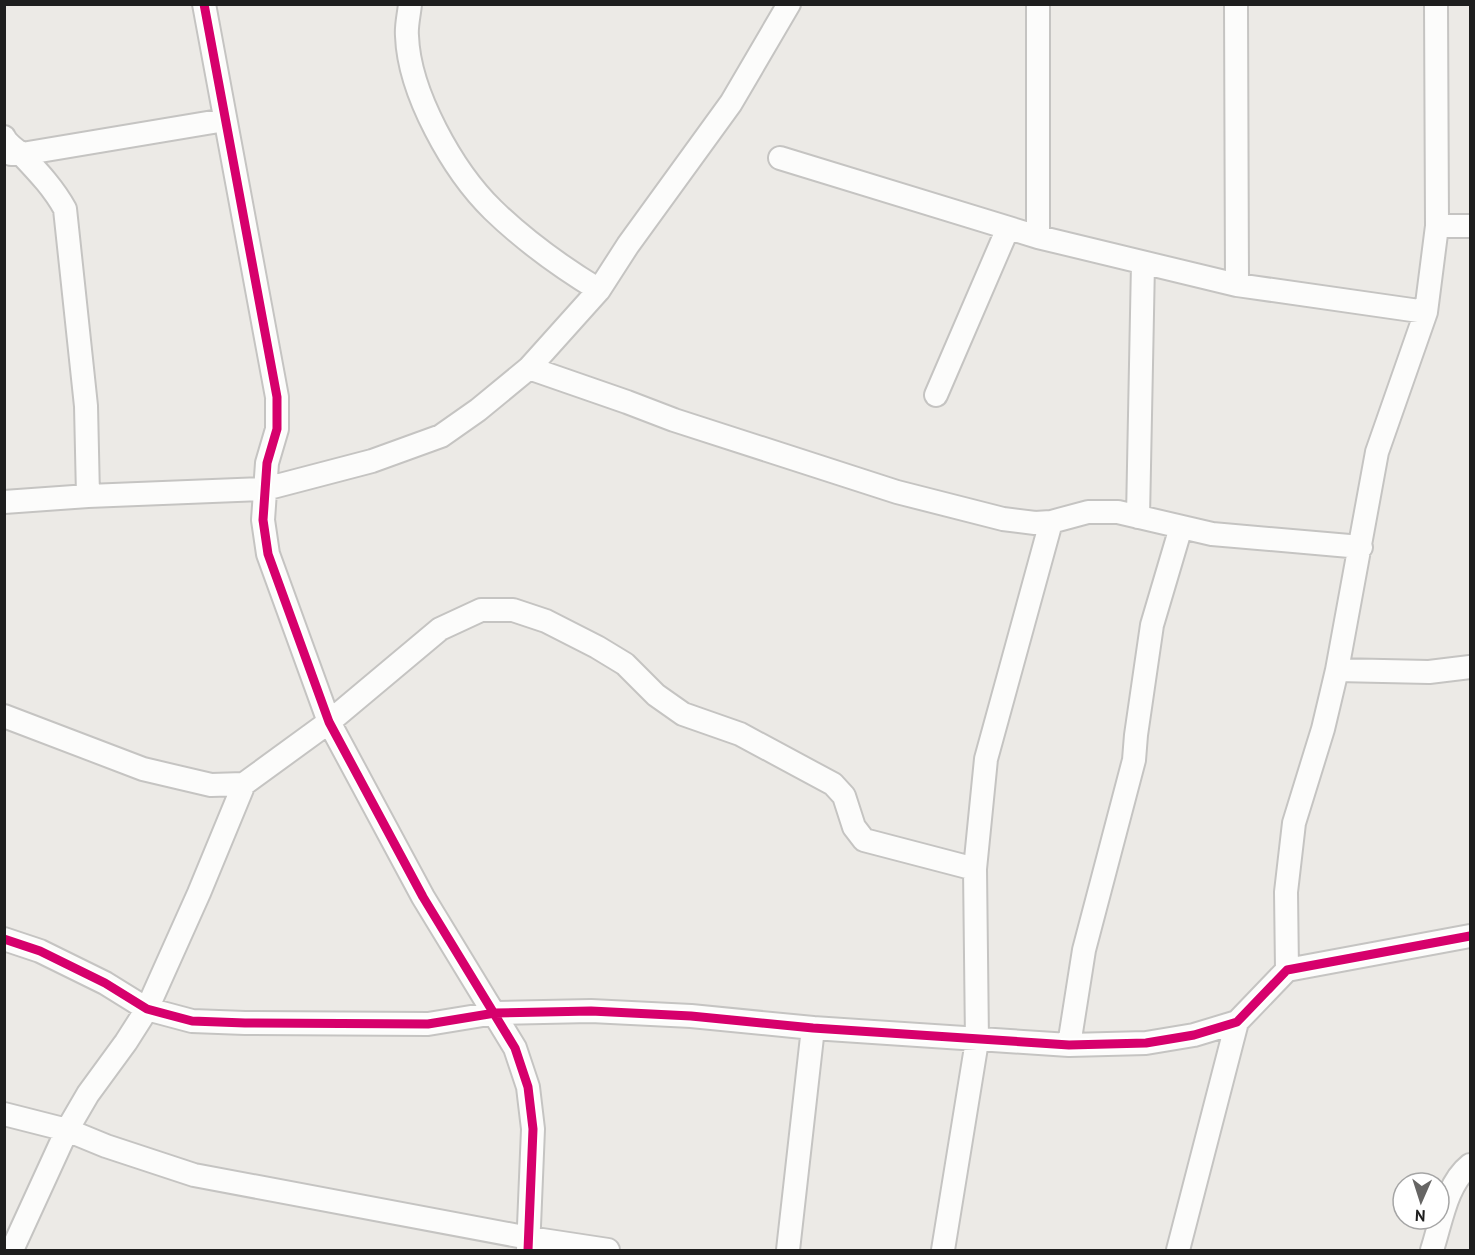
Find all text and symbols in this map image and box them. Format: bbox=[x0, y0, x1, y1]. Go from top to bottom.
north arrow bbox=[1391, 1171, 1451, 1231]
text: N bbox=[1414, 1206, 1426, 1226]

